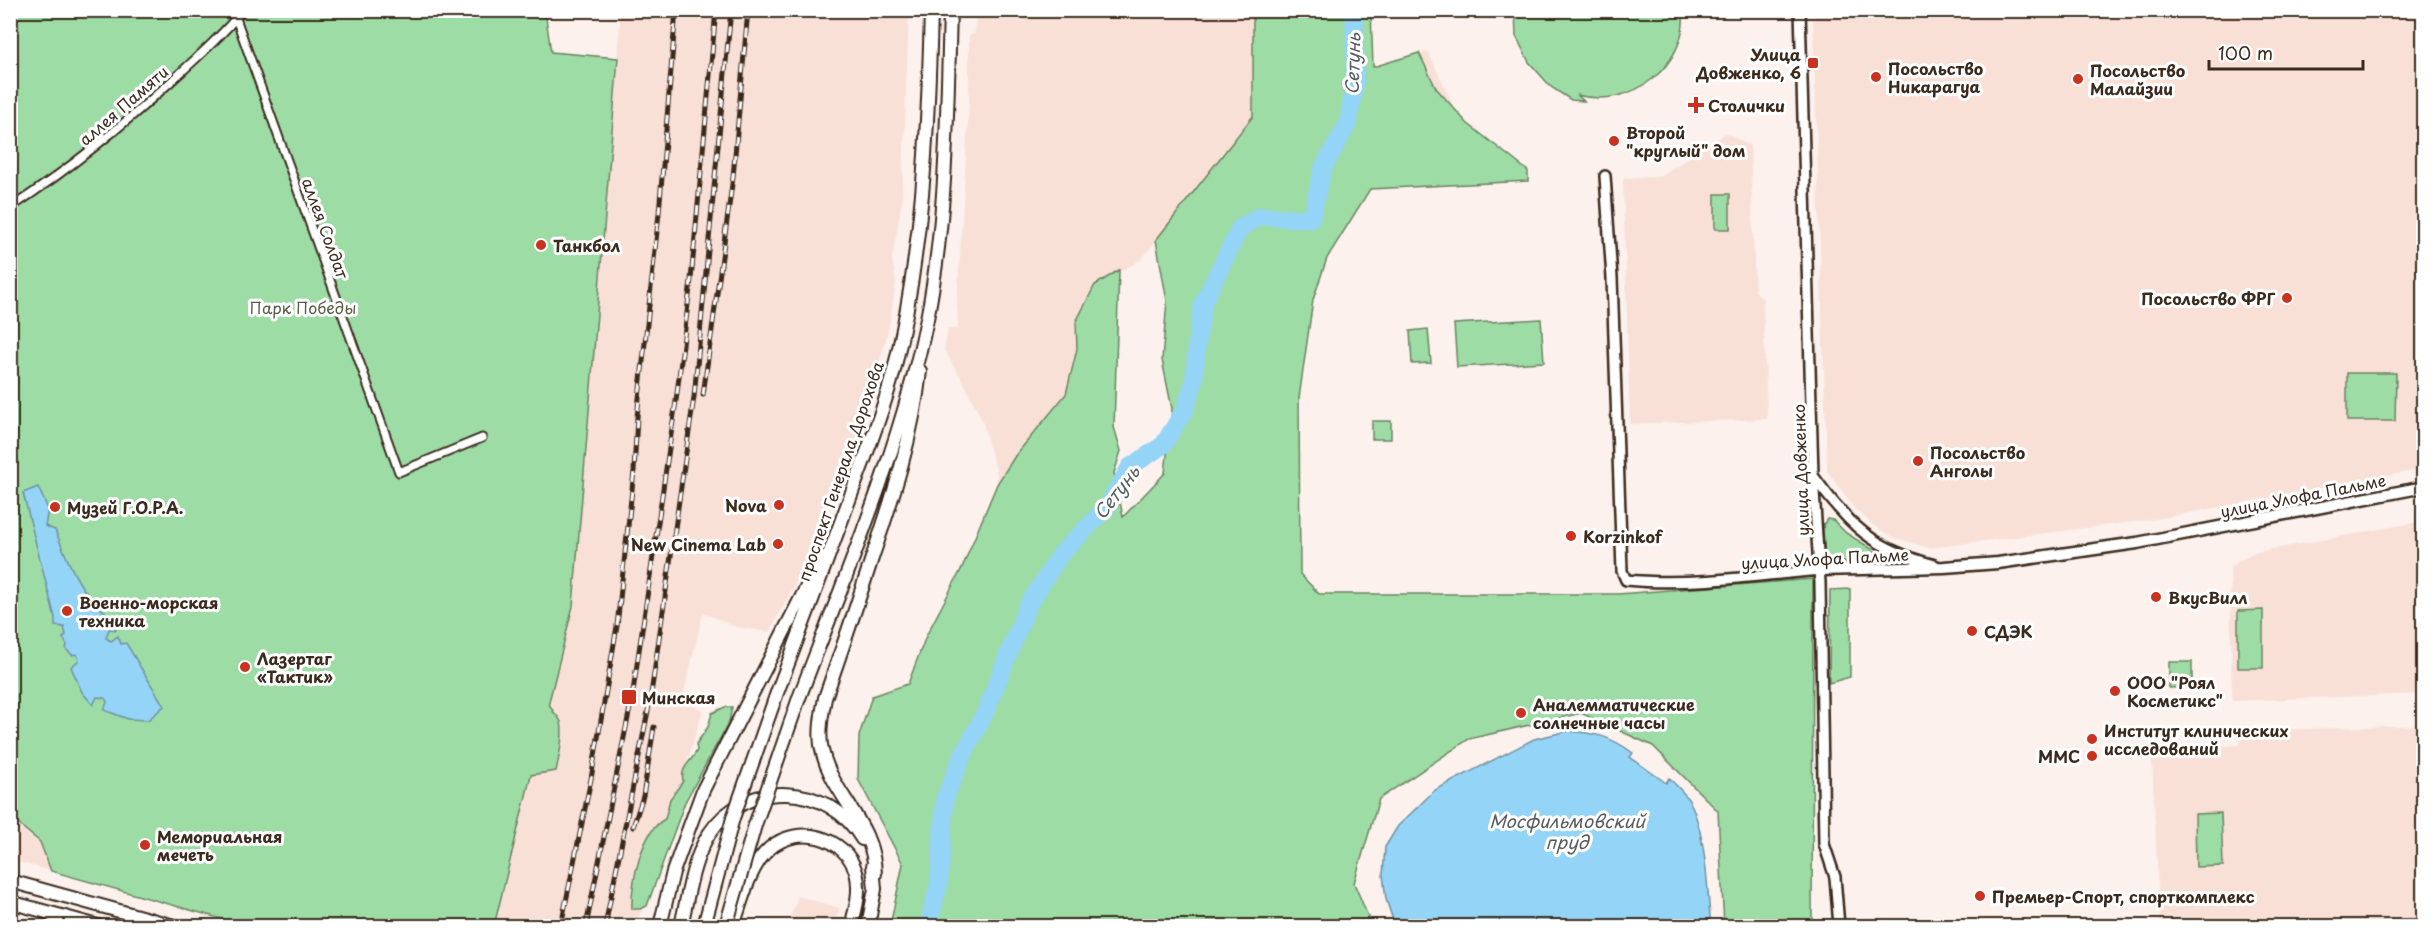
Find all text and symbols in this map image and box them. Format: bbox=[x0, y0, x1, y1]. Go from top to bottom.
water label: Сетунь bbox=[1337, 32, 1367, 95]
scale bar bbox=[2209, 33, 2364, 71]
text: 100 m bbox=[2218, 39, 2273, 66]
place label: Улица Довженко, 6 bbox=[1695, 42, 1801, 84]
marker: Улица Довженко, 6 bbox=[1806, 56, 1820, 70]
place label: Посольство Никарагуа bbox=[1888, 56, 1984, 98]
place label: Посольство Малайзии bbox=[2090, 58, 2186, 100]
street label: аллея Памяти bbox=[73, 59, 173, 151]
marker: Посольство Никарагуа bbox=[1869, 70, 1883, 84]
marker: Посольство Малайзии bbox=[2071, 72, 2085, 86]
place label: Столички bbox=[1708, 93, 1785, 117]
marker: Столички bbox=[1689, 98, 1703, 112]
place label: Второй "круглый" дом bbox=[1626, 120, 1746, 162]
marker: Второй "круглый" дом bbox=[1607, 134, 1621, 148]
street label: аллея Солдат bbox=[297, 174, 356, 283]
place label: Танкбол bbox=[553, 233, 620, 257]
marker: Танкбол bbox=[534, 238, 548, 252]
place label: Посольство ФРГ bbox=[2141, 286, 2275, 310]
marker: Посольство ФРГ bbox=[2280, 291, 2294, 305]
park label: Парк Победы bbox=[250, 295, 356, 319]
street label: проспект Генерала Дорохова bbox=[791, 358, 889, 584]
street label: улица Довженко bbox=[1786, 403, 1814, 537]
place label: Посольство Анголы bbox=[1930, 440, 2026, 482]
marker: Посольство Анголы bbox=[1911, 454, 1925, 468]
water label: Сетунь bbox=[1086, 459, 1146, 525]
street label: улица Улофа Пальме bbox=[2218, 467, 2388, 523]
place label: Nova bbox=[725, 493, 767, 517]
place label: Музей Г.О.Р.А. bbox=[67, 495, 184, 519]
marker: Nova bbox=[772, 498, 786, 512]
marker: Музей Г.О.Р.А. bbox=[48, 500, 62, 514]
place label: Korzinkof bbox=[1583, 524, 1664, 548]
marker: Korzinkof bbox=[1564, 529, 1578, 543]
place label: New Cinema Lab bbox=[631, 532, 766, 556]
marker: New Cinema Lab bbox=[771, 537, 785, 551]
street label: улица Улофа Пальме bbox=[1740, 542, 1910, 574]
place label: ВкусВилл bbox=[2168, 585, 2248, 609]
place label: Военно-морская техника bbox=[79, 590, 218, 632]
marker: ВкусВилл bbox=[2149, 590, 2163, 604]
marker: Военно-морская техника bbox=[60, 604, 74, 618]
place label: СДЭК bbox=[1984, 619, 2032, 643]
marker: СДЭК bbox=[1965, 624, 1979, 638]
place label: Лазертаг «Тактик» bbox=[257, 646, 333, 688]
marker: Лазертаг «Тактик» bbox=[238, 660, 252, 674]
place label: ООО "Роял Косметикс" bbox=[2127, 670, 2223, 712]
marker: ООО "Роял Косметикс" bbox=[2108, 684, 2122, 698]
place label: Минская bbox=[642, 685, 716, 709]
marker: Минская bbox=[620, 688, 638, 706]
place label: Аналемматические солнечные часы bbox=[1533, 692, 1695, 734]
marker: Аналемматические солнечные часы bbox=[1514, 706, 1528, 720]
place label: Институт клинических исследований bbox=[2104, 718, 2289, 760]
marker: Институт клинических исследований bbox=[2085, 732, 2099, 746]
place label: ММС bbox=[2038, 744, 2080, 768]
marker: ММС bbox=[2085, 749, 2099, 763]
water label: Мосфильмовский пруд bbox=[1489, 807, 1647, 855]
place label: Мемориальная мечеть bbox=[157, 824, 282, 866]
marker: Мемориальная мечеть bbox=[138, 838, 152, 852]
place label: Премьер-Спорт, спорткомплекс bbox=[1992, 884, 2255, 908]
marker: Премьер-Спорт, спорткомплекс bbox=[1973, 889, 1987, 903]

